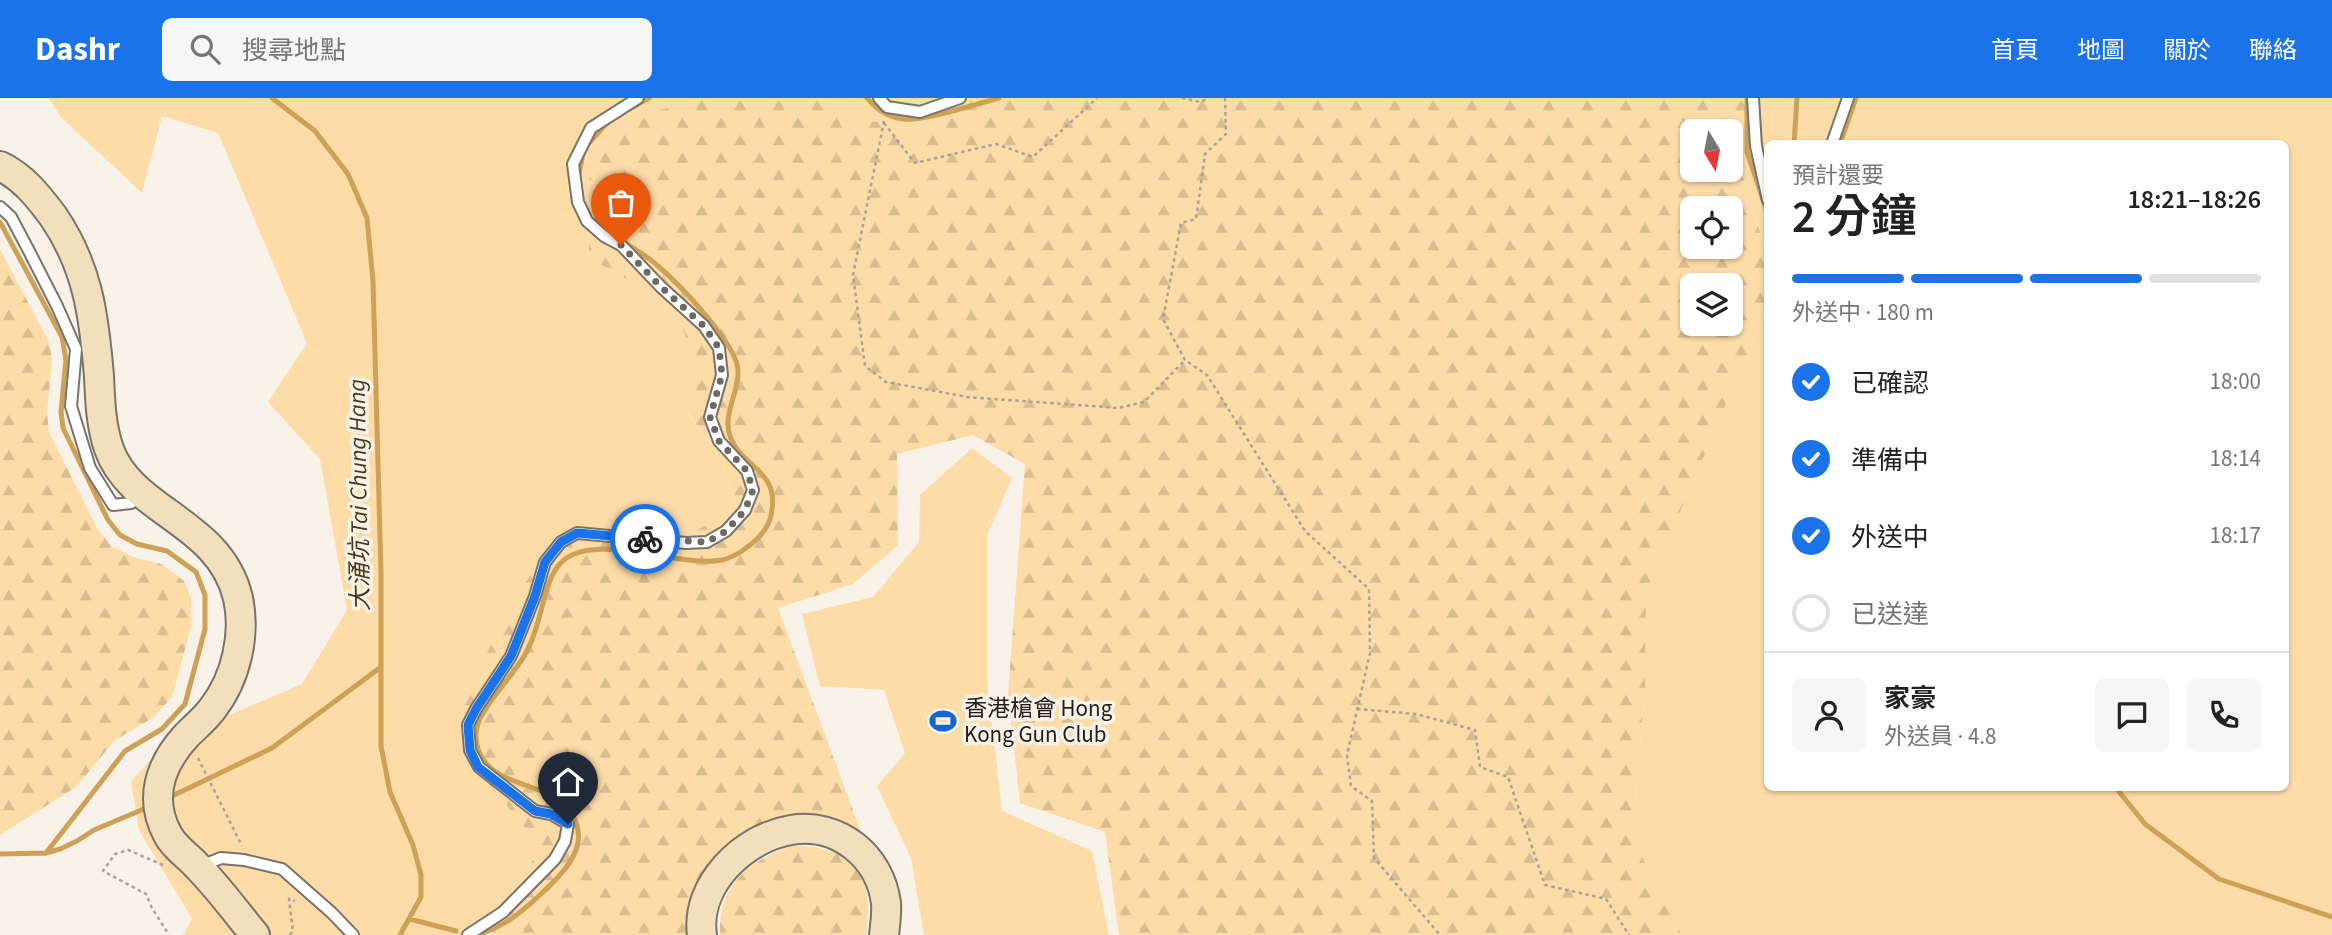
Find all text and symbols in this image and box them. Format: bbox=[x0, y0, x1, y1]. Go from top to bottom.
search box bbox=[162, 18, 652, 81]
text: Dashr bbox=[35, 26, 120, 73]
icon: search bbox=[186, 30, 224, 68]
text: 搜尋地點 bbox=[242, 32, 346, 69]
text: 首頁 bbox=[1991, 33, 2039, 68]
text: 地圖 bbox=[2077, 33, 2125, 68]
text: 關於 bbox=[2163, 33, 2211, 68]
text: 聯絡 bbox=[2249, 33, 2297, 68]
north arrow bbox=[1680, 119, 1743, 182]
map controls bbox=[1680, 119, 1743, 336]
text: 預計還要 bbox=[1792, 159, 1884, 192]
pin bbox=[591, 173, 651, 245]
text: 18:21–18:26 bbox=[2128, 181, 2261, 218]
icon: bag bbox=[602, 184, 640, 222]
text: 2 分鐘 bbox=[1792, 185, 1917, 250]
button: locate bbox=[1680, 196, 1743, 259]
button: layers bbox=[1680, 273, 1743, 336]
text: 外送中 · 180 m bbox=[1792, 296, 1934, 329]
icon: check bbox=[1792, 363, 1830, 401]
text: 已確認 bbox=[1851, 365, 1929, 402]
text: 18:00 bbox=[2210, 365, 2261, 398]
water label: 大涌坑 Tai Chung Hang bbox=[339, 379, 379, 611]
icon: check bbox=[1792, 440, 1830, 478]
text: 準備中 bbox=[1851, 442, 1929, 479]
text: 18:14 bbox=[2210, 442, 2261, 475]
courier bbox=[610, 504, 680, 574]
icon: check bbox=[1792, 517, 1830, 555]
text: 外送中 bbox=[1851, 519, 1929, 556]
text: 18:17 bbox=[2210, 519, 2261, 552]
icon: bike bbox=[626, 520, 664, 558]
text: 已送達 bbox=[1851, 596, 1929, 633]
button: person bbox=[1792, 678, 1866, 752]
button: chat bbox=[2095, 678, 2169, 752]
button: phone bbox=[2187, 678, 2261, 752]
text: 家豪 bbox=[1884, 680, 1936, 717]
place label: 香港槍會 Hong Kong Gun Club bbox=[964, 692, 1113, 751]
sports icon: 香港槍會 Hong Kong Gun Club bbox=[928, 706, 958, 736]
text: 外送員 · 4.8 bbox=[1884, 720, 1997, 753]
pin bbox=[538, 752, 598, 824]
icon: home bbox=[549, 763, 587, 801]

